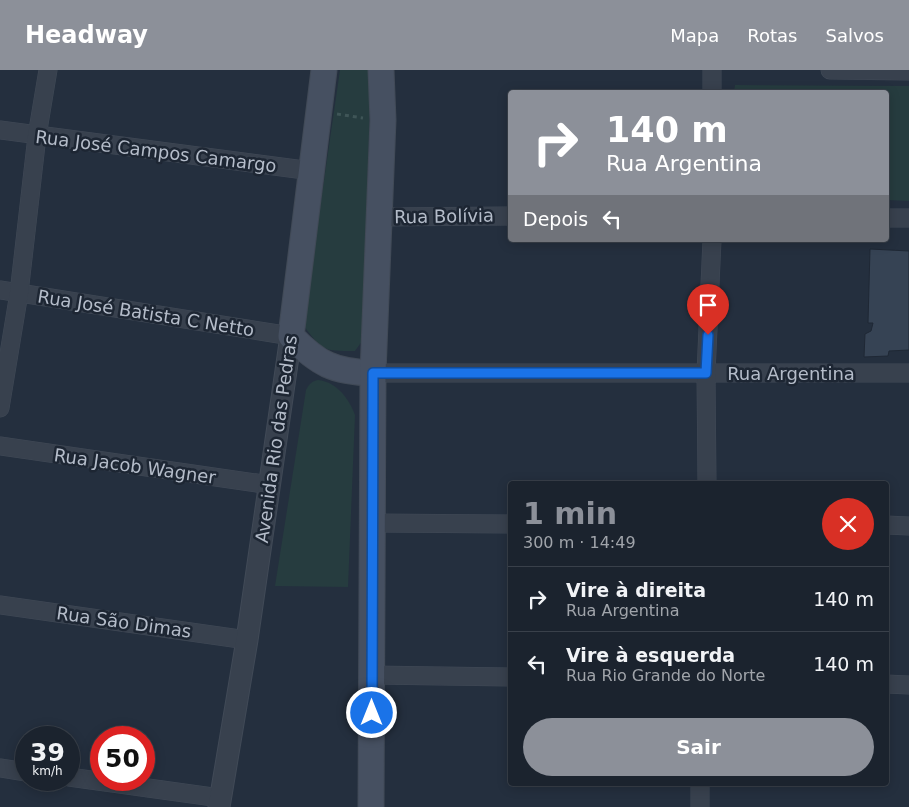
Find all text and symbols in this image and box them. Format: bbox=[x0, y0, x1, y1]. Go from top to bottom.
text: Headway bbox=[25, 21, 148, 49]
text: Mapa bbox=[670, 25, 719, 46]
text: Rotas bbox=[747, 25, 798, 46]
text: Salvos bbox=[826, 25, 884, 46]
icon: right bbox=[523, 110, 588, 175]
text: 140 m bbox=[606, 110, 728, 150]
street label: Rua José Campos Camargo bbox=[34, 126, 278, 176]
text: Rua Argentina bbox=[606, 151, 762, 176]
street label: Rua Bolívia bbox=[394, 205, 494, 227]
icon: left bbox=[598, 205, 626, 233]
text: Depois bbox=[523, 208, 588, 230]
pin bbox=[687, 284, 729, 335]
street label: Rua José Batista C Netto bbox=[36, 286, 256, 340]
icon: arrive bbox=[694, 291, 722, 319]
street label: Avenida Rio das Pedras bbox=[251, 334, 301, 544]
street label: Rua Argentina bbox=[727, 363, 855, 384]
street label: Rua Jacob Wagner bbox=[53, 444, 218, 488]
text: 1 min bbox=[523, 496, 617, 531]
button: close bbox=[822, 498, 874, 550]
text: 300 m · 14:49 bbox=[523, 533, 636, 552]
text: Vire à direita bbox=[566, 579, 706, 601]
icon: right bbox=[523, 585, 551, 613]
text: 140 m bbox=[813, 588, 874, 610]
text: Rua Argentina bbox=[566, 601, 679, 620]
street label: Rua São Dimas bbox=[55, 602, 193, 642]
text: Vire à esquerda bbox=[566, 644, 735, 666]
icon: left bbox=[523, 650, 551, 678]
text: 140 m bbox=[813, 653, 874, 675]
text: Rua Rio Grande do Norte bbox=[566, 666, 765, 685]
position arrow bbox=[345, 686, 397, 738]
button: Sair bbox=[523, 718, 874, 776]
speed limit sign: 50 bbox=[90, 726, 155, 791]
text: 39 bbox=[30, 738, 65, 767]
text: km/h bbox=[32, 764, 63, 778]

